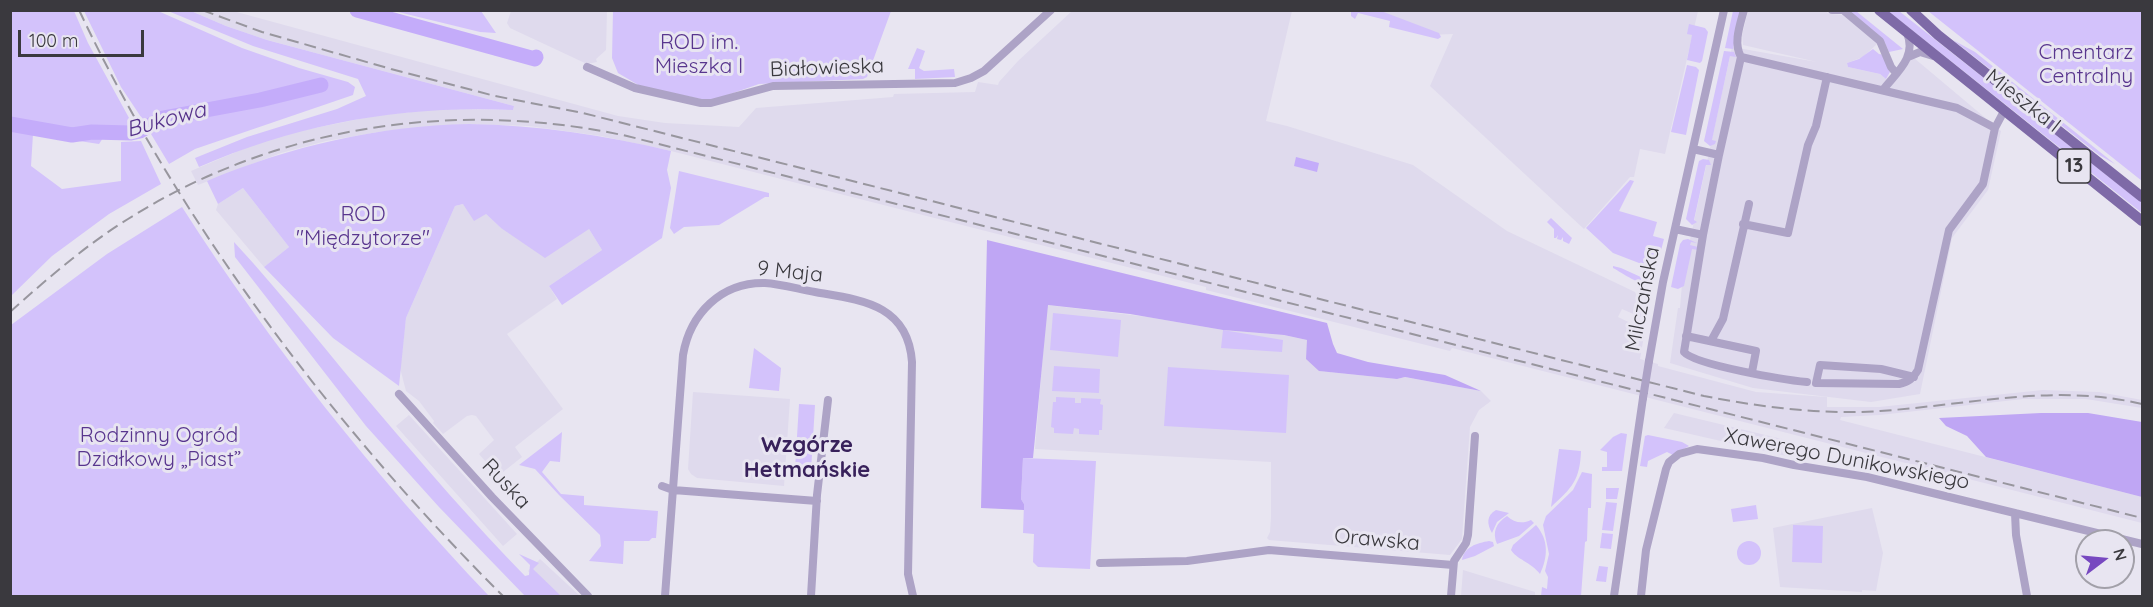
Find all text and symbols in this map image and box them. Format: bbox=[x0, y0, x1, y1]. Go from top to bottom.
scale bar bbox=[21, 18, 147, 56]
text: 100 m bbox=[29, 29, 78, 52]
park label: ROD im. Mieszka I bbox=[655, 30, 743, 80]
park label: Cmentarz Centralny bbox=[2039, 40, 2133, 90]
street label: Białowieska bbox=[769, 53, 885, 83]
street label: Mieszka I bbox=[1980, 64, 2066, 138]
water label: Bukowa bbox=[123, 97, 209, 143]
road number: 13 bbox=[2058, 149, 2090, 183]
park label: ROD "Międzytorze" bbox=[296, 202, 430, 252]
street label: Milczańska bbox=[1621, 245, 1665, 353]
street label: 9 Maja bbox=[756, 256, 824, 288]
park label: Rodzinny Ogród Działkowy „Piast” bbox=[77, 423, 241, 473]
street label: Xawerego Dunikowskiego bbox=[1722, 423, 1972, 495]
district label: Wzgórze Hetmańskie bbox=[744, 432, 870, 484]
street label: Ruska bbox=[476, 454, 536, 514]
street label: Orawska bbox=[1333, 524, 1421, 556]
north arrow bbox=[2075, 529, 2135, 589]
text: N bbox=[2109, 546, 2132, 563]

